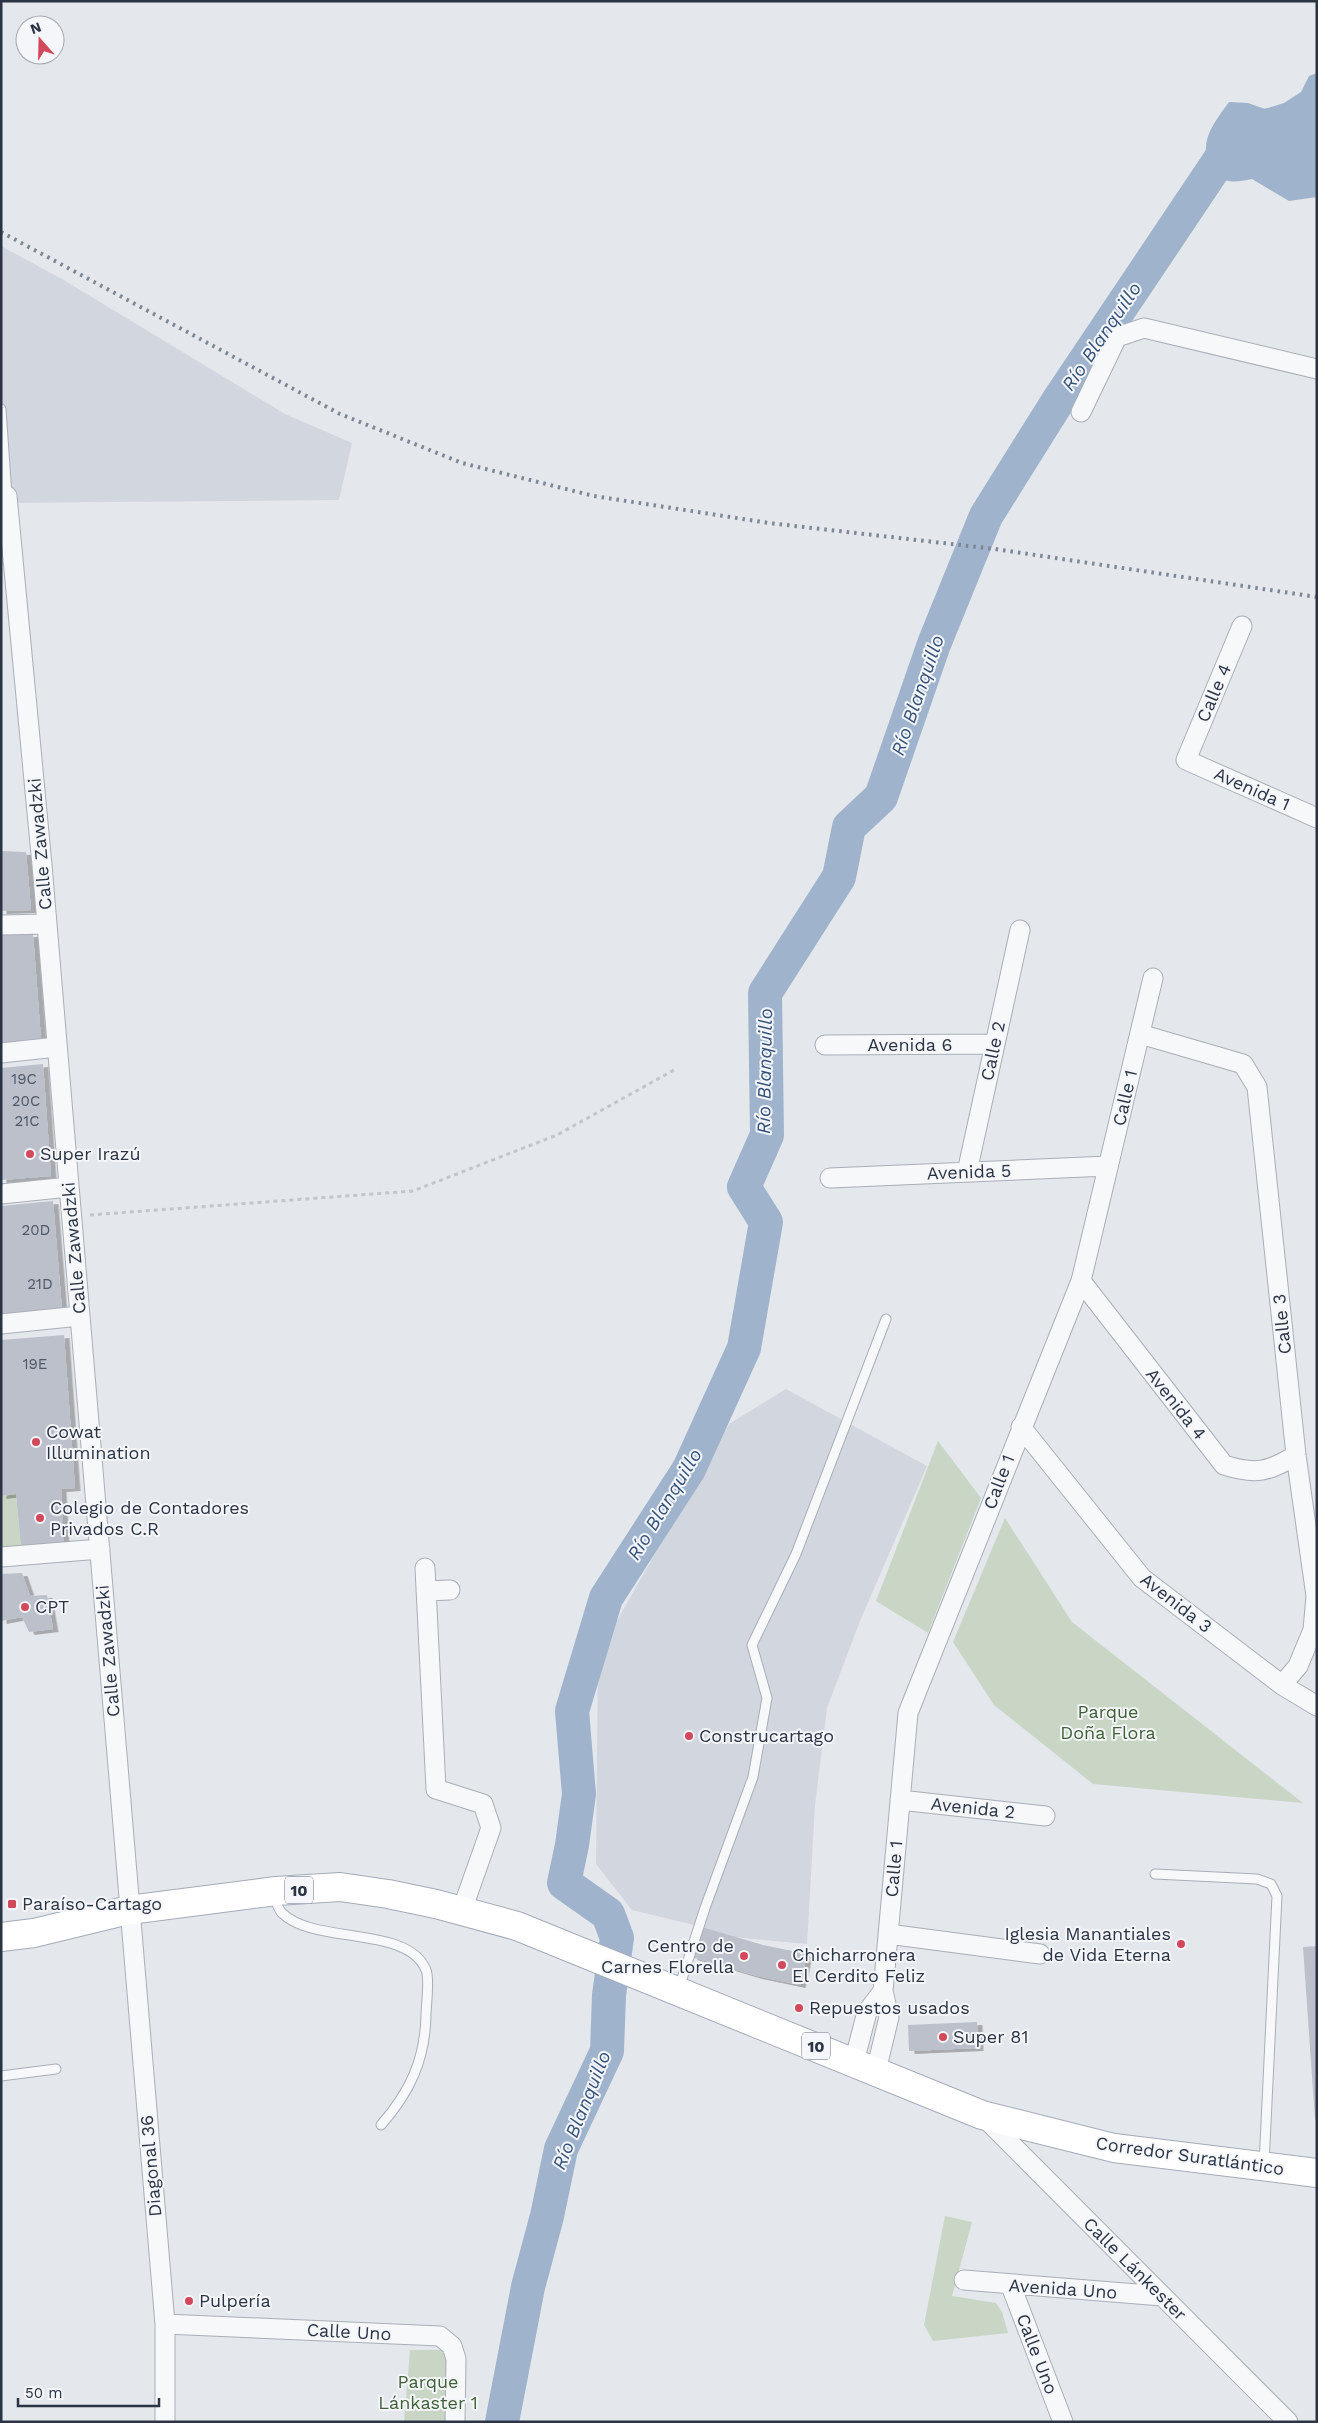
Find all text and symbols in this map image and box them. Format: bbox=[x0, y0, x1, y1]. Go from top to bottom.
north arrow bbox=[15, 15, 65, 65]
text: N bbox=[28, 18, 43, 37]
water label: Río Blanquillo bbox=[1057, 278, 1146, 395]
water label: Río Blanquillo bbox=[886, 632, 949, 758]
street label: Calle 4 bbox=[1192, 661, 1235, 725]
street label: Avenida 1 bbox=[1211, 763, 1293, 815]
street label: Calle Zawadzki bbox=[23, 777, 56, 911]
water label: Río Blanquillo bbox=[752, 1008, 777, 1134]
street label: Calle 2 bbox=[976, 1019, 1009, 1083]
street label: Avenida 6 bbox=[867, 1034, 953, 1055]
street label: Calle 1 bbox=[1108, 1068, 1141, 1128]
house number: 19C bbox=[11, 1070, 37, 1088]
house number: 20C bbox=[12, 1092, 40, 1110]
house number: 21C bbox=[15, 1112, 39, 1130]
place label: Super Irazú bbox=[40, 1143, 141, 1164]
marker: Super Irazú bbox=[24, 1148, 36, 1160]
street label: Avenida 5 bbox=[926, 1160, 1012, 1183]
street label: Calle Zawadzki bbox=[57, 1181, 90, 1315]
house number: 20D bbox=[22, 1221, 50, 1239]
house number: 21D bbox=[27, 1275, 53, 1293]
street label: Calle 3 bbox=[1268, 1293, 1295, 1355]
house number: 19E bbox=[23, 1355, 47, 1373]
street label: Avenida 4 bbox=[1142, 1364, 1211, 1444]
place label: Cowat Illumination bbox=[46, 1421, 151, 1463]
marker: Cowat Illumination bbox=[30, 1436, 42, 1448]
water label: Río Blanquillo bbox=[622, 1444, 707, 1564]
street label: Calle 1 bbox=[979, 1452, 1019, 1512]
place label: Colegio de Contadores Privados C.R bbox=[50, 1497, 249, 1539]
marker: Colegio de Contadores Privados C.R bbox=[34, 1512, 46, 1524]
street label: Avenida 3 bbox=[1136, 1568, 1216, 1637]
street label: Calle Zawadzki bbox=[91, 1584, 124, 1718]
place label: CPT bbox=[35, 1596, 69, 1617]
marker: CPT bbox=[19, 1601, 31, 1613]
park label: Parque Doña Flora bbox=[1060, 1701, 1156, 1743]
place label: Construcartago bbox=[699, 1725, 834, 1746]
marker: Construcartago bbox=[683, 1730, 695, 1742]
street label: Avenida 2 bbox=[930, 1793, 1016, 1822]
street label: Calle 1 bbox=[881, 1840, 906, 1898]
road number: 10 bbox=[285, 1876, 313, 1904]
place label: Paraíso-Cartago bbox=[22, 1893, 162, 1914]
marker: Paraíso-Cartago bbox=[6, 1898, 18, 1910]
place label: Iglesia Manantiales de Vida Eterna bbox=[1005, 1923, 1171, 1965]
place label: Centro de Carnes Florella bbox=[601, 1935, 734, 1977]
marker: Iglesia Manantiales de Vida Eterna bbox=[1175, 1938, 1187, 1950]
place label: Chicharronera El Cerdito Feliz bbox=[792, 1944, 925, 1986]
marker: Centro de Carnes Florella bbox=[738, 1950, 750, 1962]
marker: Chicharronera El Cerdito Feliz bbox=[776, 1959, 788, 1971]
place label: Repuestos usados bbox=[809, 1997, 970, 2018]
marker: Repuestos usados bbox=[793, 2002, 805, 2014]
place label: Super 81 bbox=[953, 2026, 1028, 2047]
marker: Super 81 bbox=[937, 2031, 949, 2043]
road number: 10 bbox=[802, 2032, 830, 2060]
water label: Río Blanquillo bbox=[547, 2047, 616, 2173]
street label: Diagonal 36 bbox=[136, 2114, 165, 2218]
street label: Corredor Suratlántico bbox=[1095, 2132, 1286, 2179]
street label: Calle Lánkester bbox=[1079, 2213, 1191, 2325]
street label: Avenida Uno bbox=[1008, 2274, 1118, 2303]
place label: Pulpería bbox=[199, 2290, 271, 2311]
marker: Pulpería bbox=[183, 2295, 195, 2307]
street label: Calle Uno bbox=[1012, 2311, 1062, 2397]
street label: Calle Uno bbox=[306, 2319, 392, 2344]
park label: Parque Lánkaster 1 bbox=[378, 2371, 478, 2413]
scale bar bbox=[18, 2376, 159, 2408]
text: 50 m bbox=[25, 2384, 62, 2402]

